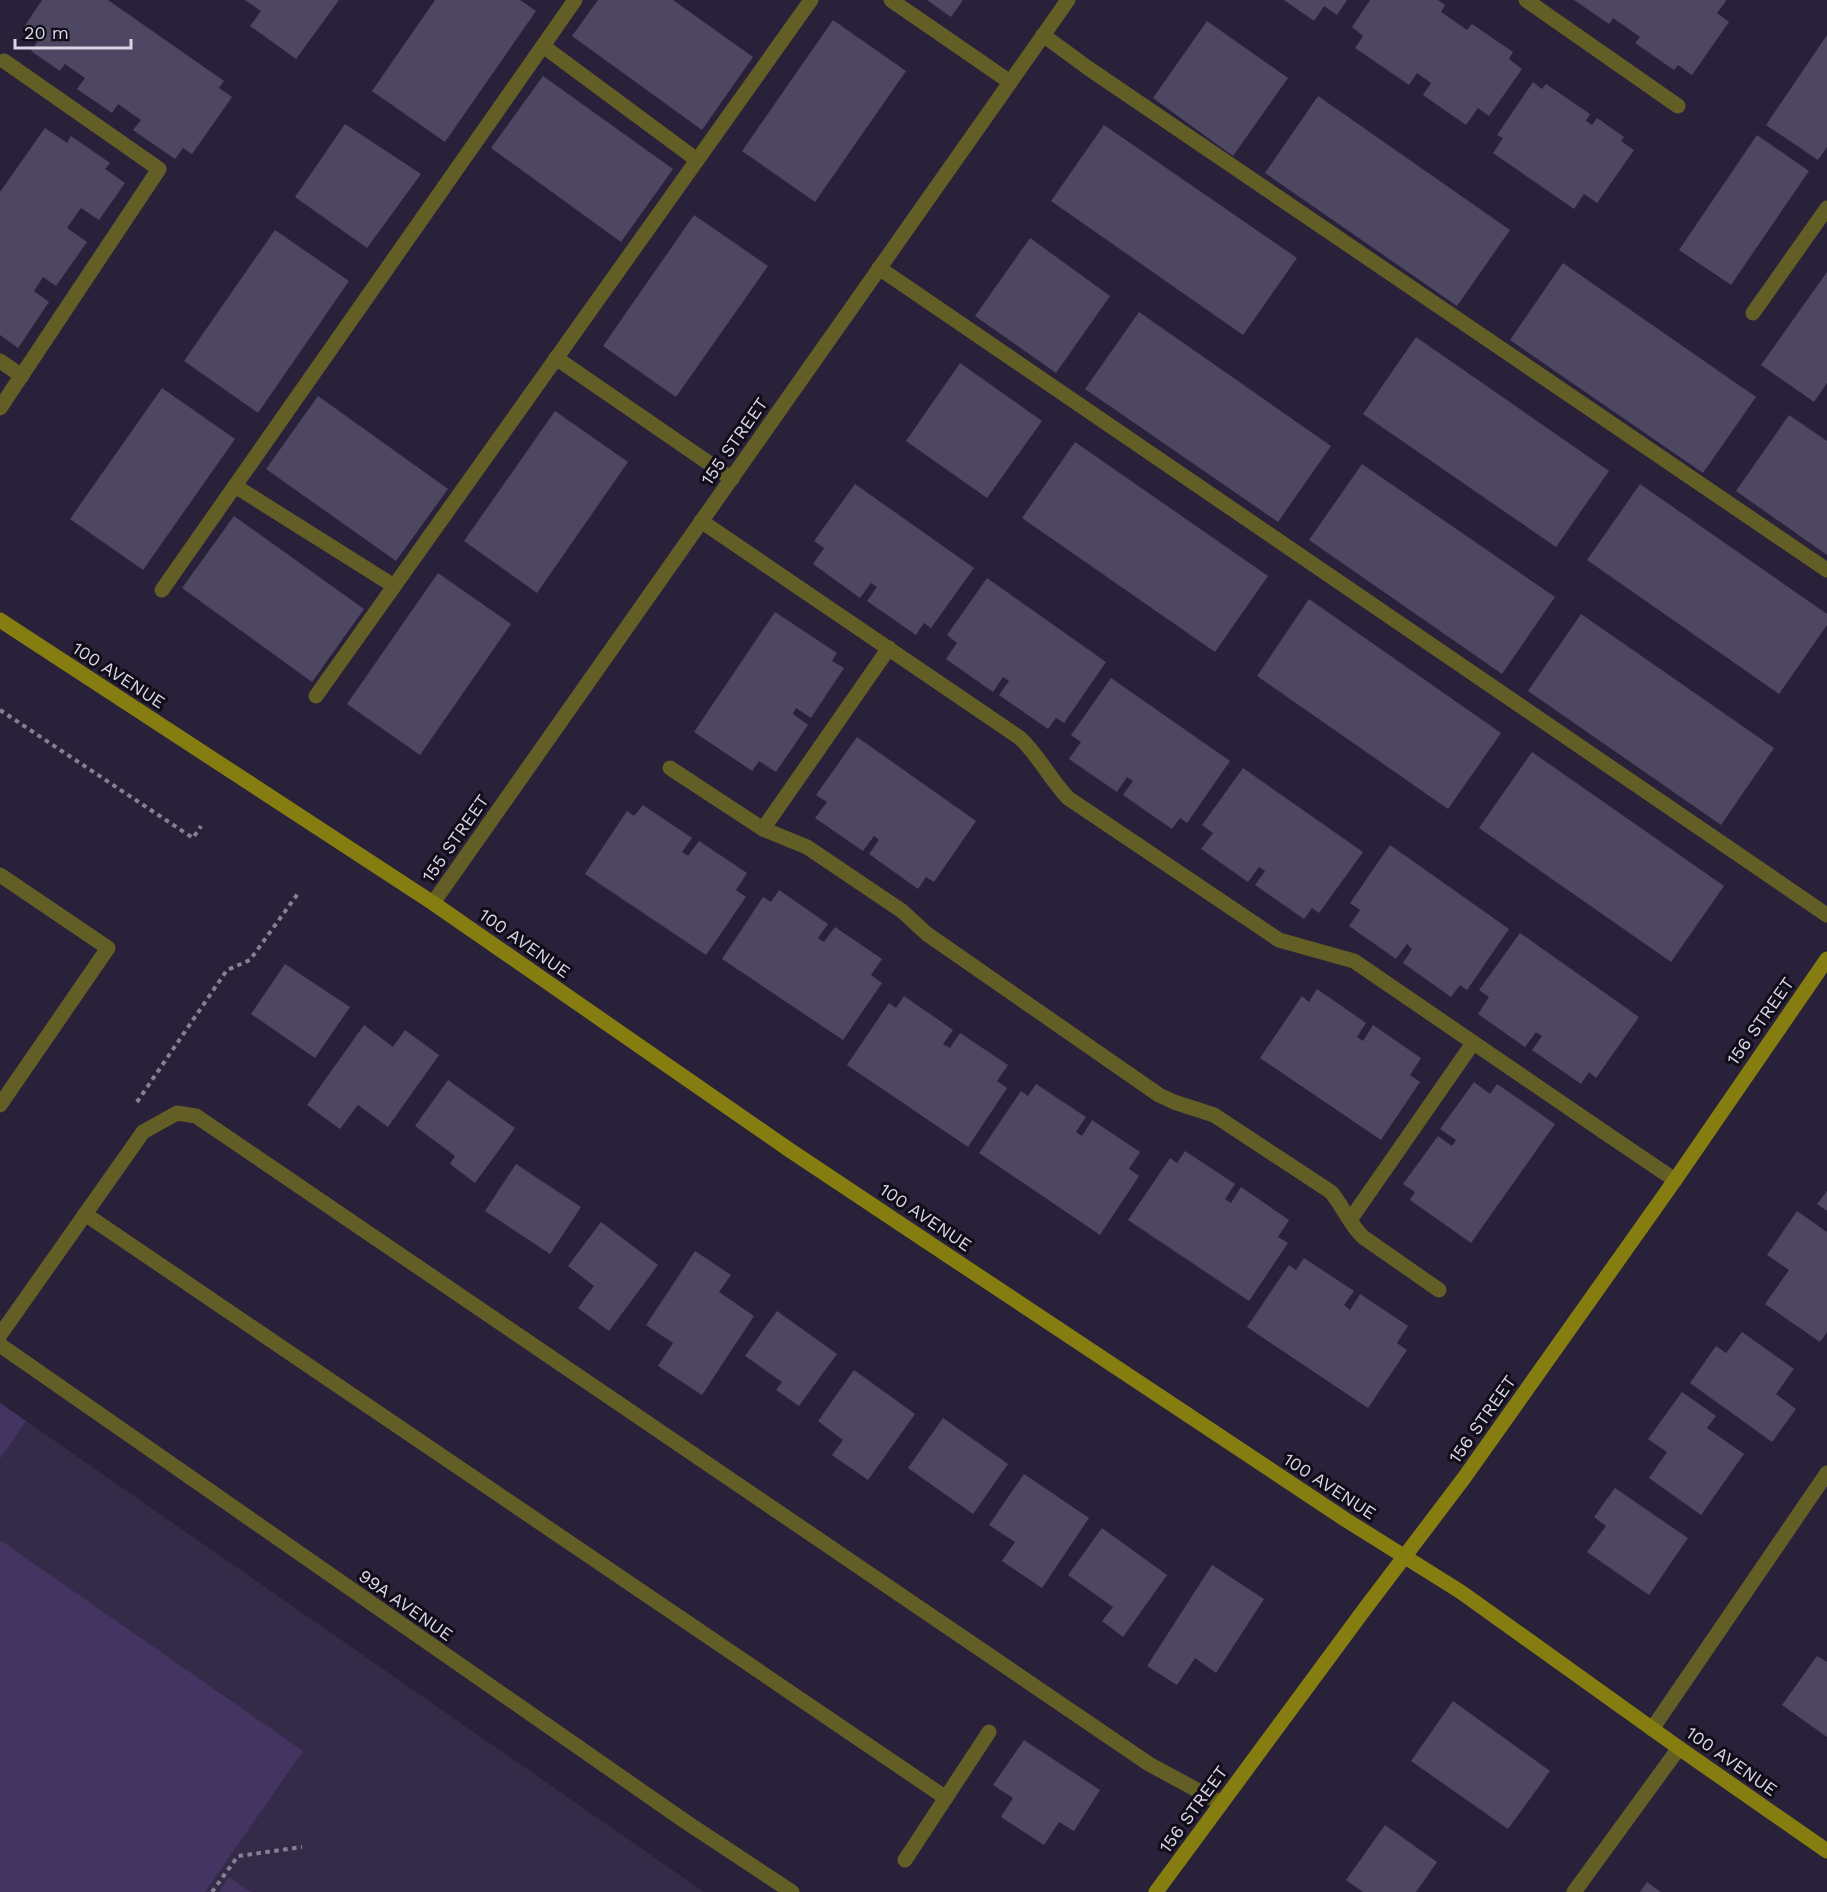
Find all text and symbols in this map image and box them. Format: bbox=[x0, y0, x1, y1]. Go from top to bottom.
scale bar bbox=[15, 12, 130, 50]
text: 20 m bbox=[24, 22, 69, 43]
street label: 155 STREET bbox=[696, 393, 772, 489]
street label: 100 AVENUE bbox=[69, 637, 169, 713]
street label: 155 STREET bbox=[417, 790, 493, 886]
street label: 100 AVENUE bbox=[475, 904, 575, 982]
street label: 156 STREET bbox=[1722, 973, 1798, 1069]
street label: 100 AVENUE bbox=[876, 1179, 976, 1255]
street label: 156 STREET bbox=[1444, 1371, 1520, 1467]
street label: 100 AVENUE bbox=[1280, 1448, 1380, 1524]
street label: 99A AVENUE bbox=[355, 1565, 457, 1645]
street label: 100 AVENUE bbox=[1682, 1722, 1782, 1800]
street label: 156 STREET bbox=[1154, 1761, 1232, 1857]

